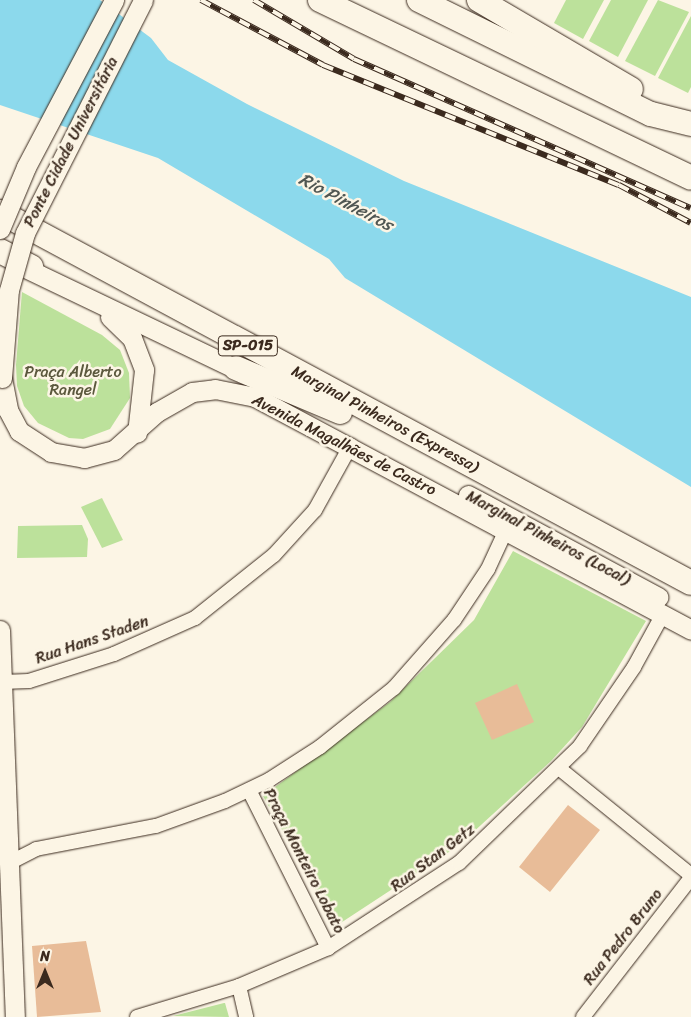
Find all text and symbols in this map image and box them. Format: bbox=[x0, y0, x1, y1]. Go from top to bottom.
street label: Ponte Cidade Universitária bbox=[20, 54, 122, 230]
water label: Rio Pinheiros bbox=[295, 168, 397, 236]
road number: SP-015 bbox=[217, 334, 279, 358]
street label: Marginal Pinheiros (Expressa) bbox=[288, 361, 482, 477]
park label: Praça Alberto Rangel bbox=[24, 362, 122, 400]
street label: Avenida Magalhães de Castro bbox=[248, 390, 440, 500]
street label: Marginal Pinheiros (Local) bbox=[463, 487, 633, 589]
street label: Rua Hans Staden bbox=[32, 611, 152, 669]
street label: Praça Monteiro Lobato bbox=[259, 785, 349, 937]
street label: Rua Stan Getz bbox=[387, 820, 479, 896]
street label: Rua Pedro Bruno bbox=[579, 885, 667, 989]
text: N bbox=[40, 944, 50, 969]
north arrow bbox=[20, 947, 70, 997]

